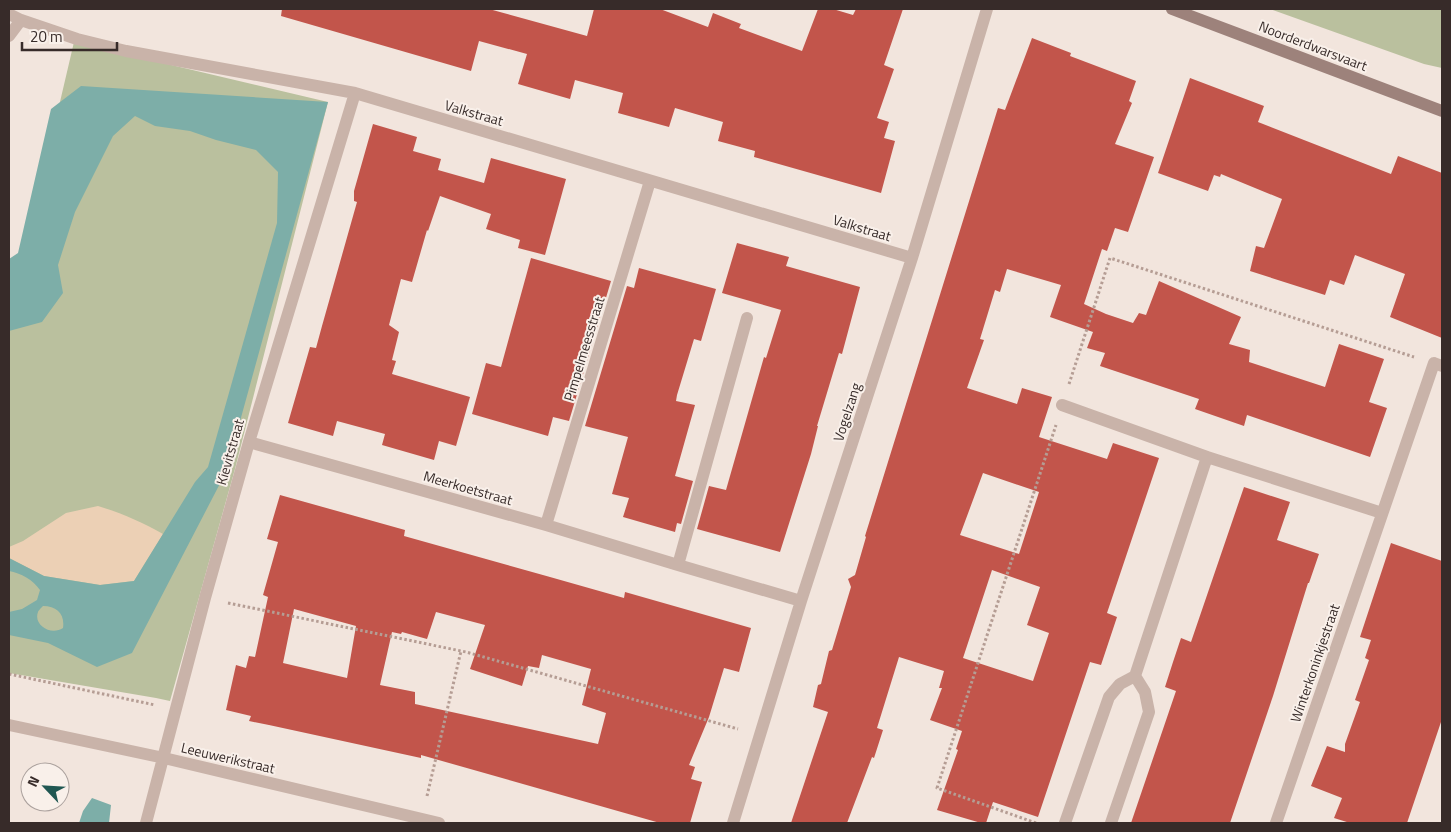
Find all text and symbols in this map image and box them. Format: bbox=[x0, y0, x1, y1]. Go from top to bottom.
street label: Noorderdwarsvaart bbox=[1256, 15, 1371, 76]
scale bar bbox=[22, 20, 118, 52]
text: 20 m bbox=[30, 25, 63, 48]
street label: Valkstraat bbox=[442, 94, 506, 131]
street label: Valkstraat bbox=[830, 209, 894, 246]
street label: Pimpelmeesstraat bbox=[558, 294, 609, 404]
street label: Vogelzang bbox=[827, 380, 866, 444]
street label: Kievitstraat bbox=[210, 416, 249, 487]
street label: Meerkoetstraat bbox=[421, 465, 515, 510]
street label: Winterkoninkjestraat bbox=[1284, 601, 1345, 725]
street label: Leeuwerikstraat bbox=[179, 737, 277, 779]
north arrow bbox=[20, 762, 70, 812]
text: N bbox=[21, 772, 44, 790]

